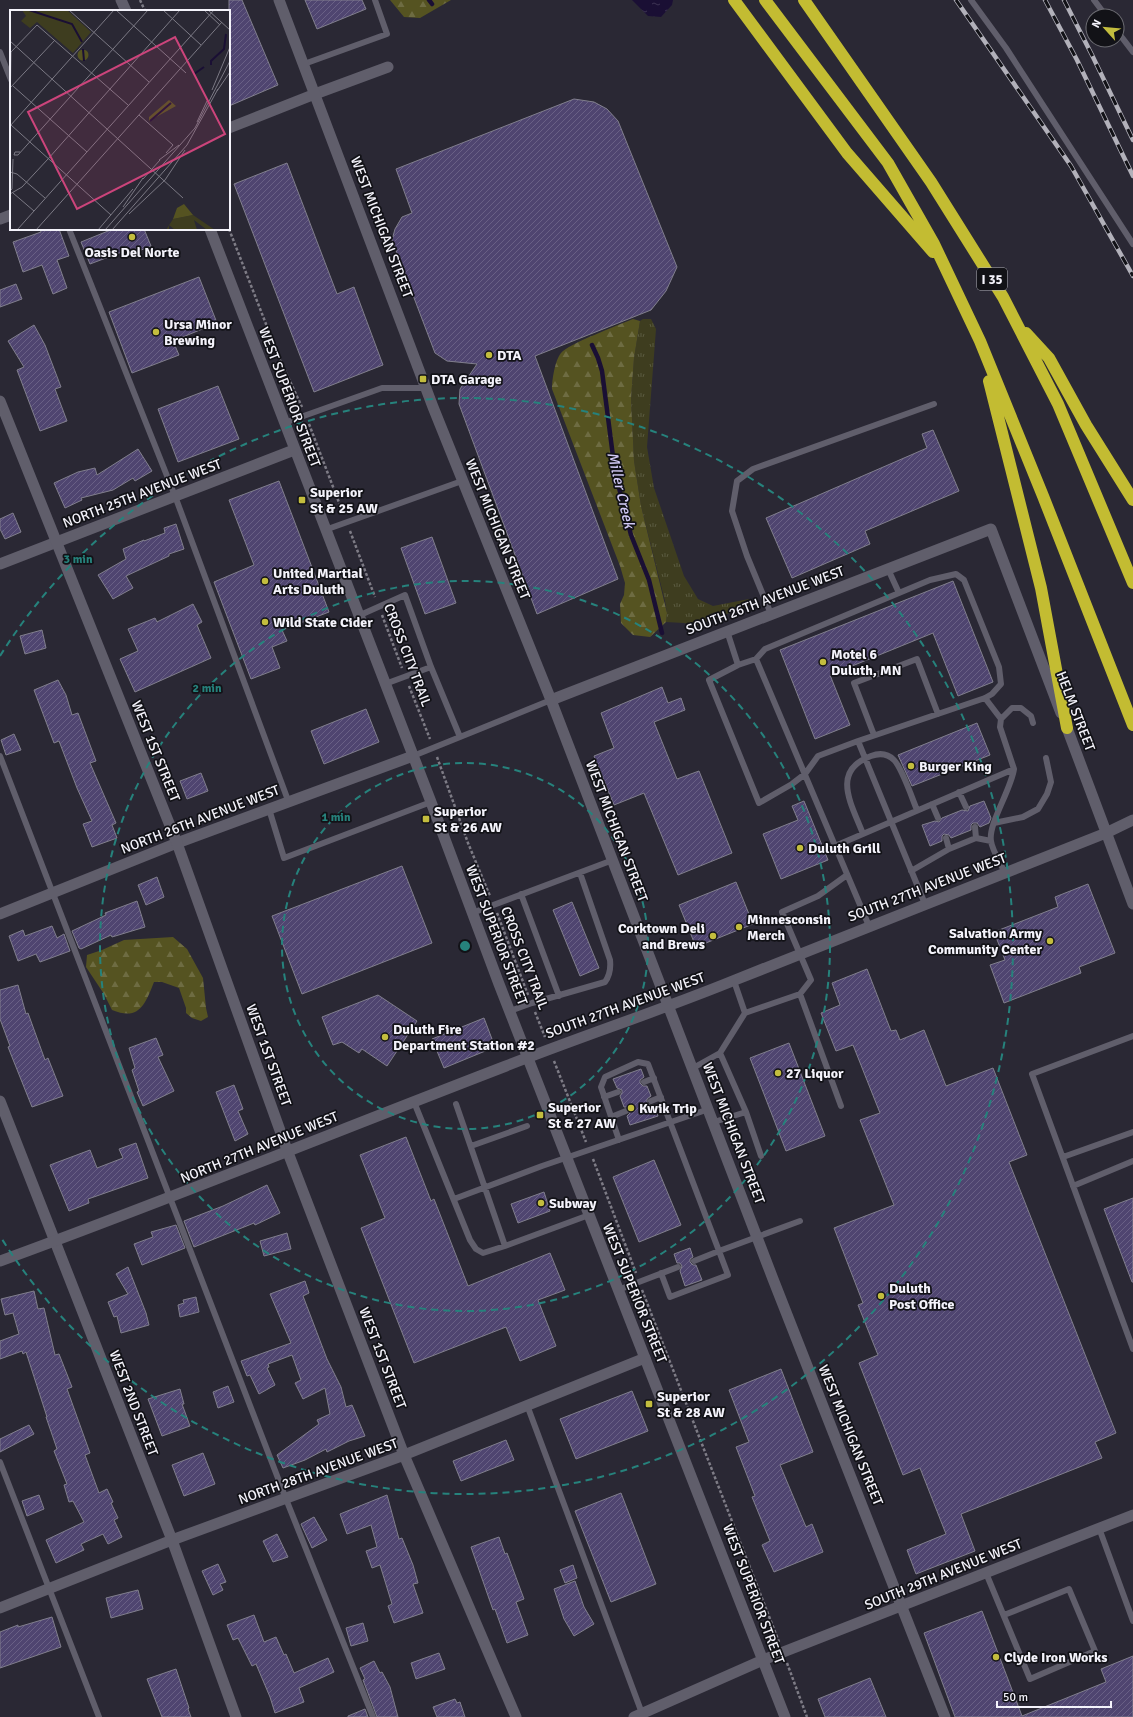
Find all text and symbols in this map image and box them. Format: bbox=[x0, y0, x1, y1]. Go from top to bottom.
north arrow bbox=[1085, 8, 1125, 48]
inset map bbox=[10, 10, 230, 230]
text: N bbox=[1089, 17, 1104, 30]
street label: WEST MICHIGAN STREET bbox=[347, 154, 416, 300]
marker: Oasis Del Norte bbox=[127, 232, 137, 242]
place label: Oasis Del Norte bbox=[84, 244, 180, 261]
road number: I 35 bbox=[977, 268, 1007, 290]
place label: Ursa Minor Brewing bbox=[164, 316, 232, 349]
street label: WEST SUPERIOR STREET bbox=[255, 325, 324, 470]
marker: Ursa Minor Brewing bbox=[151, 327, 161, 337]
place label: DTA bbox=[497, 347, 521, 364]
marker: DTA bbox=[484, 350, 494, 360]
place label: DTA Garage bbox=[431, 371, 502, 388]
marker: DTA Garage bbox=[418, 374, 428, 384]
water label: Miller Creek bbox=[603, 450, 639, 531]
street label: NORTH 25TH AVENUE WEST bbox=[60, 455, 224, 532]
street label: WEST MICHIGAN STREET bbox=[462, 456, 534, 602]
place label: Superior St & 25 AW bbox=[310, 484, 378, 517]
marker: Superior St & 25 AW bbox=[297, 495, 307, 505]
text: 3 min bbox=[64, 552, 93, 567]
street label: SOUTH 26TH AVENUE WEST bbox=[684, 562, 847, 639]
place label: United Martial Arts Duluth bbox=[273, 565, 363, 598]
marker: United Martial Arts Duluth bbox=[260, 576, 270, 586]
street label: CROSS CITY TRAIL bbox=[380, 601, 435, 709]
place label: Wild State Cider bbox=[273, 614, 373, 631]
marker: Wild State Cider bbox=[260, 617, 270, 627]
place label: Motel 6 Duluth, MN bbox=[831, 646, 901, 679]
marker: Motel 6 Duluth, MN bbox=[818, 657, 828, 667]
street label: HELM STREET bbox=[1052, 669, 1099, 754]
text: 2 min bbox=[193, 681, 222, 696]
street label: WEST 1ST STREET bbox=[128, 698, 184, 804]
street label: WEST MICHIGAN STREET bbox=[582, 758, 651, 904]
place label: Burger King bbox=[919, 758, 992, 775]
marker: Burger King bbox=[906, 761, 916, 771]
street label: NORTH 26TH AVENUE WEST bbox=[118, 781, 282, 858]
place label: Superior St & 26 AW bbox=[434, 803, 502, 836]
text: 1 min bbox=[322, 810, 351, 825]
marker: Superior St & 26 AW bbox=[421, 814, 431, 824]
place label: Duluth Grill bbox=[808, 840, 881, 857]
marker: Duluth Grill bbox=[795, 843, 805, 853]
street label: SOUTH 27TH AVENUE WEST bbox=[846, 849, 1009, 926]
street label: WEST SUPERIOR STREET bbox=[462, 863, 531, 1008]
street label: CROSS CITY TRAIL bbox=[497, 904, 552, 1012]
place label: Minnesconsin Merch bbox=[747, 911, 831, 944]
place label: Corktown Deli and Brews bbox=[618, 920, 705, 953]
marker: Minnesconsin Merch bbox=[734, 922, 744, 932]
place label: Salvation Army Community Center bbox=[928, 925, 1042, 958]
marker: Corktown Deli and Brews bbox=[708, 931, 718, 941]
marker: Salvation Army Community Center bbox=[1045, 936, 1055, 946]
centre of rings bbox=[458, 939, 472, 953]
street label: SOUTH 27TH AVENUE WEST bbox=[543, 969, 707, 1042]
street label: WEST 1ST STREET bbox=[242, 1002, 295, 1109]
place label: Duluth Fire Department Station #2 bbox=[393, 1021, 535, 1054]
marker: Duluth Fire Department Station #2 bbox=[380, 1032, 390, 1042]
street label: WEST MICHIGAN STREET bbox=[699, 1060, 768, 1206]
place label: 27 Liquor bbox=[786, 1065, 844, 1082]
marker: 27 Liquor bbox=[773, 1068, 783, 1078]
place label: Superior St & 27 AW bbox=[548, 1099, 616, 1132]
place label: Kwik Trip bbox=[639, 1100, 697, 1117]
marker: Kwik Trip bbox=[626, 1103, 636, 1113]
street label: NORTH 27TH AVENUE WEST bbox=[178, 1108, 341, 1187]
marker: Superior St & 27 AW bbox=[535, 1110, 545, 1120]
place label: Subway bbox=[549, 1195, 596, 1212]
marker: Subway bbox=[536, 1198, 546, 1208]
street label: WEST SUPERIOR STREET bbox=[599, 1221, 670, 1365]
place label: Duluth Post Office bbox=[889, 1280, 955, 1313]
marker: Duluth Post Office bbox=[876, 1291, 886, 1301]
street label: WEST 1ST STREET bbox=[355, 1305, 410, 1412]
street label: WEST 2ND STREET bbox=[106, 1348, 162, 1459]
street label: WEST MICHIGAN STREET bbox=[815, 1362, 887, 1508]
place label: Superior St & 28 AW bbox=[657, 1388, 725, 1421]
marker: Superior St & 28 AW bbox=[644, 1399, 654, 1409]
street label: NORTH 28TH AVENUE WEST bbox=[236, 1435, 400, 1508]
street label: WEST SUPERIOR STREET bbox=[719, 1522, 788, 1667]
street label: SOUTH 29TH AVENUE WEST bbox=[862, 1535, 1024, 1614]
place label: Clyde Iron Works bbox=[1004, 1649, 1107, 1666]
marker: Clyde Iron Works bbox=[991, 1652, 1001, 1662]
scale bar bbox=[997, 1683, 1111, 1709]
text: 50 m bbox=[1003, 1690, 1028, 1705]

